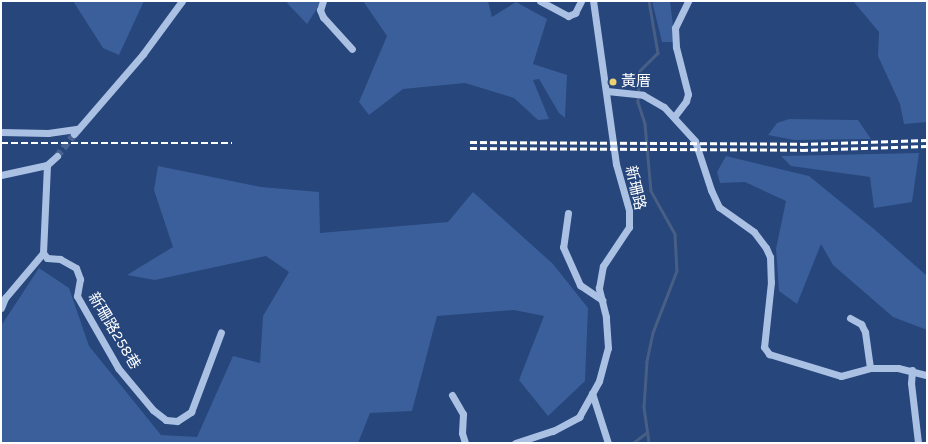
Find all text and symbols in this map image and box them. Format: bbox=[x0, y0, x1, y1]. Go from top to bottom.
place label: 黃厝 bbox=[621, 73, 651, 91]
marker: 黃厝 bbox=[608, 77, 618, 87]
street label: 新珊路 bbox=[621, 164, 649, 212]
street label: 新珊路258巷 bbox=[84, 289, 144, 373]

